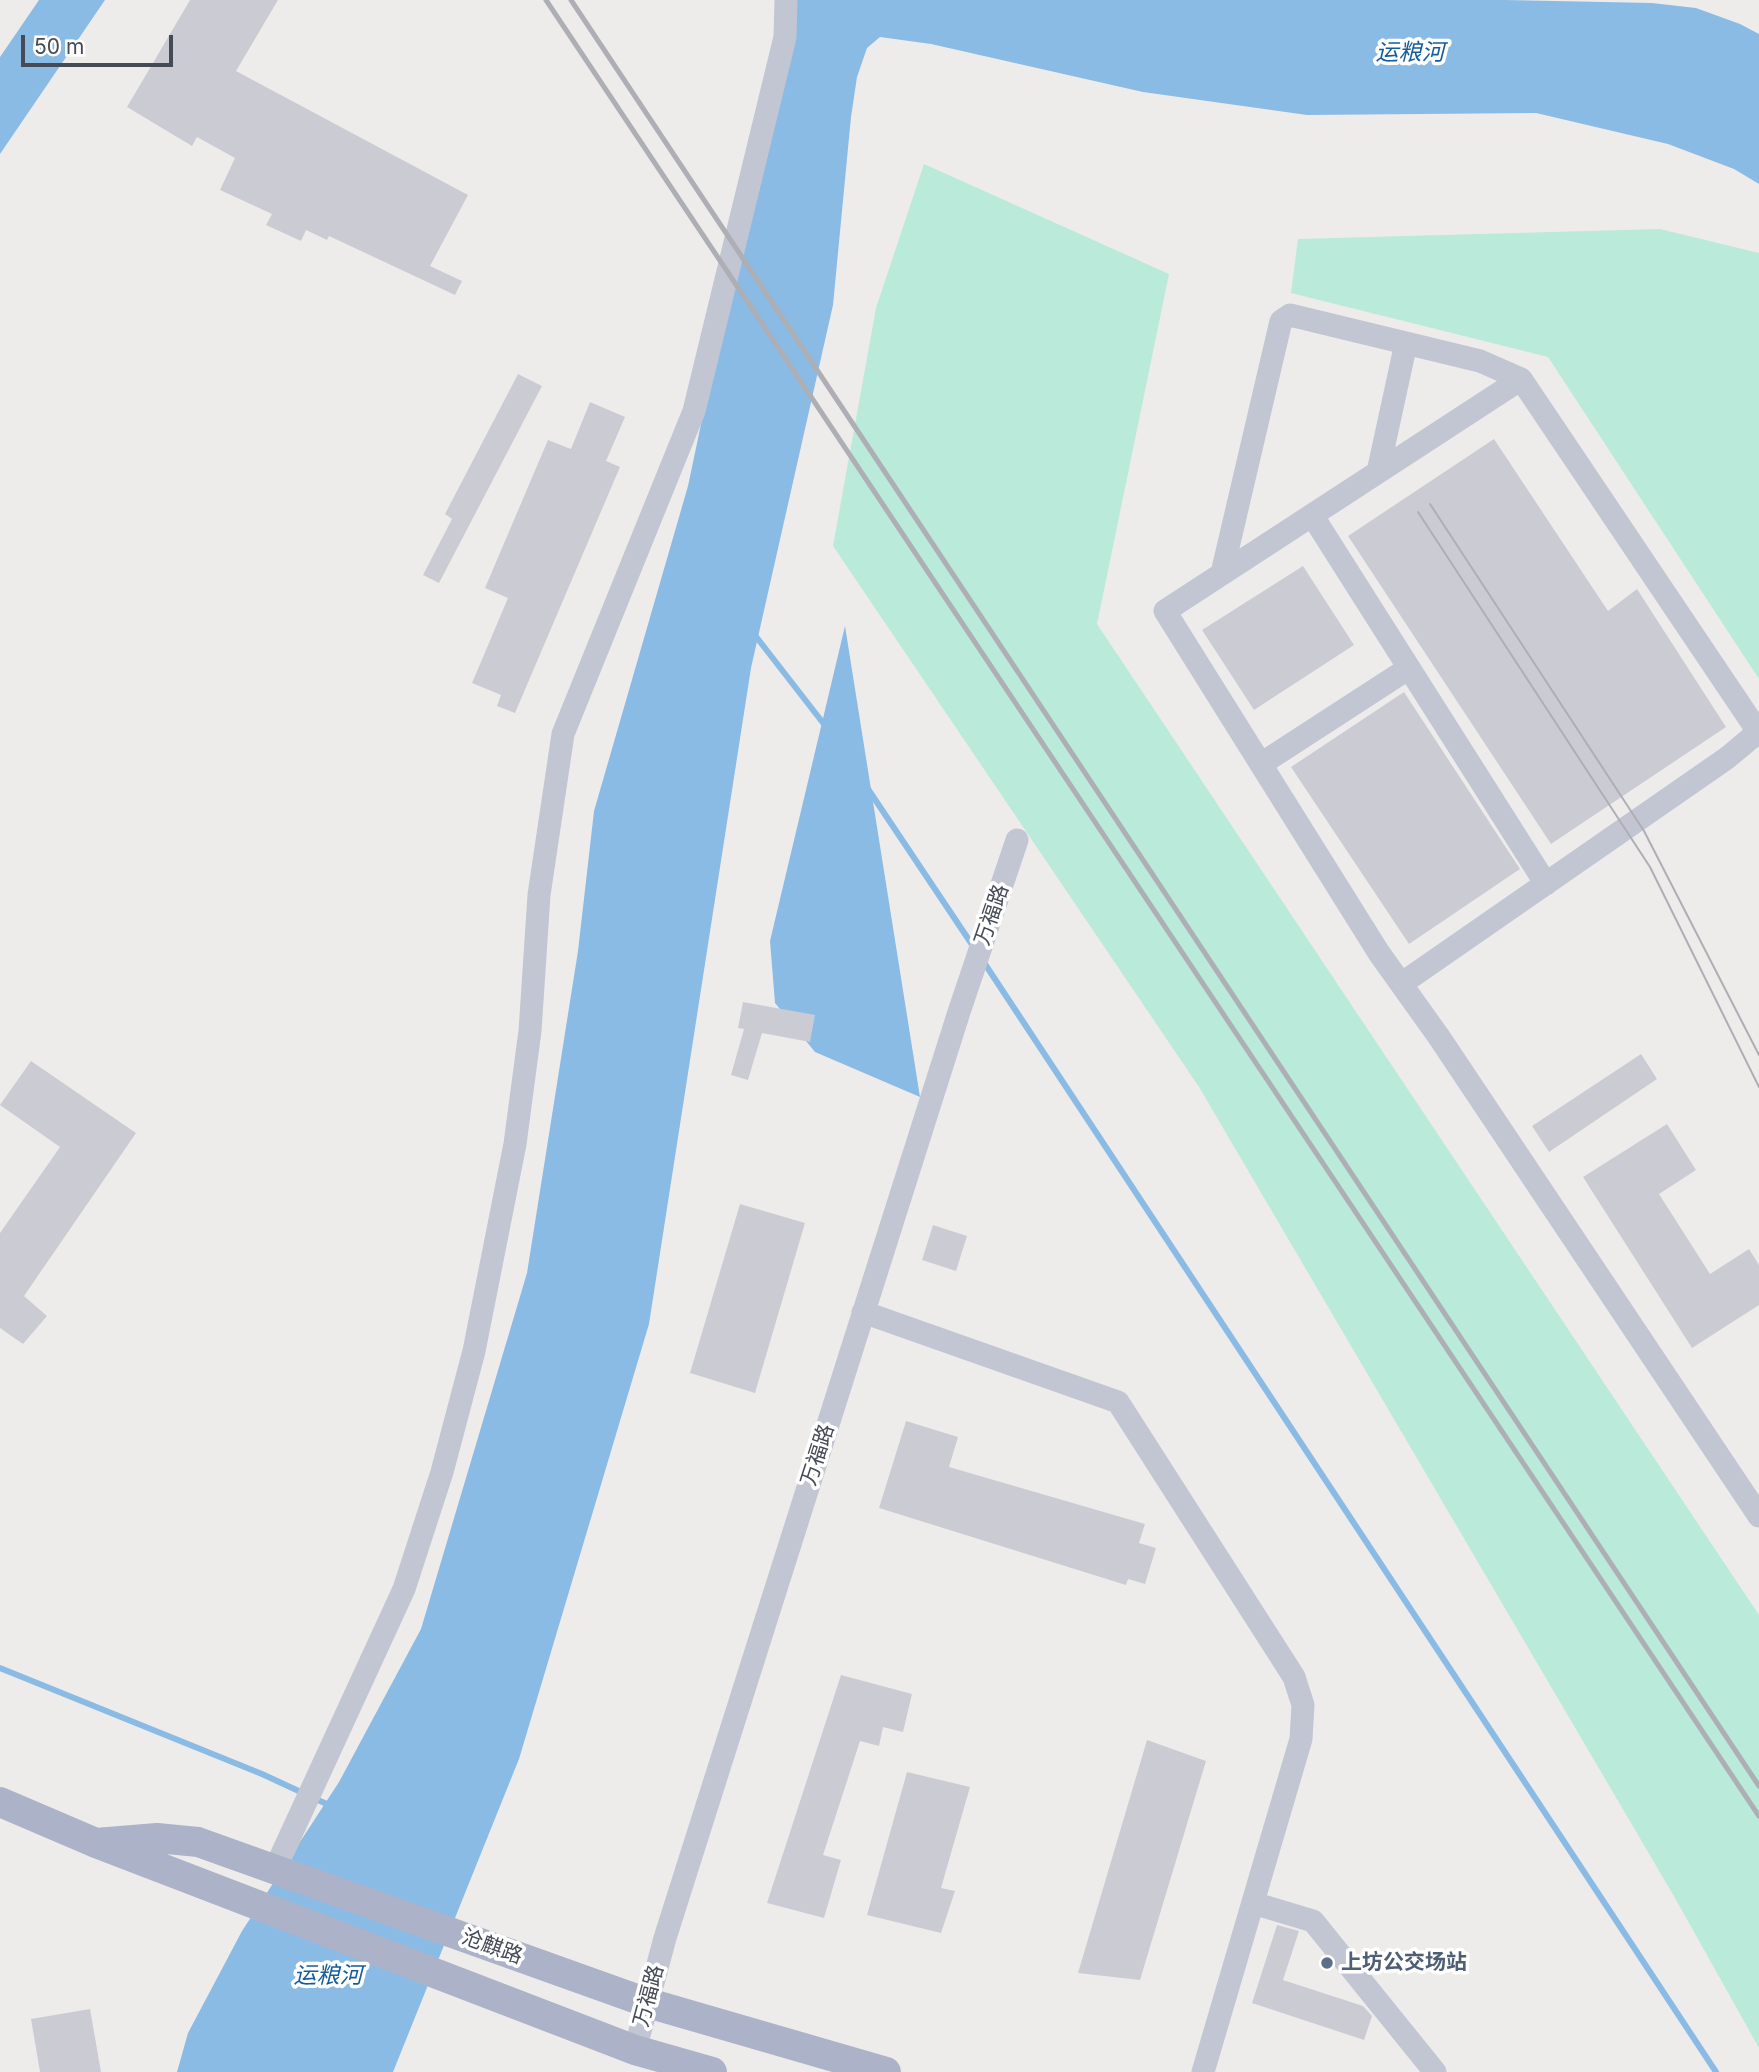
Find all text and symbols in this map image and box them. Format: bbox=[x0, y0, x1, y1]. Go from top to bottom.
scale bar bbox=[24, 21, 177, 65]
text: 50 m bbox=[34, 34, 84, 59]
water label: 运粮河 bbox=[1376, 39, 1444, 67]
street label: 万福路 bbox=[970, 881, 1014, 949]
street label: 万福路 bbox=[796, 1421, 840, 1489]
street label: 沧麒路 bbox=[458, 1924, 526, 1970]
place label: 上坊公交场站 bbox=[1341, 1950, 1467, 1976]
marker: 上坊公交场站 bbox=[1319, 1955, 1335, 1971]
water label: 运粮河 bbox=[294, 1962, 362, 1990]
street label: 万福路 bbox=[629, 1962, 669, 2030]

